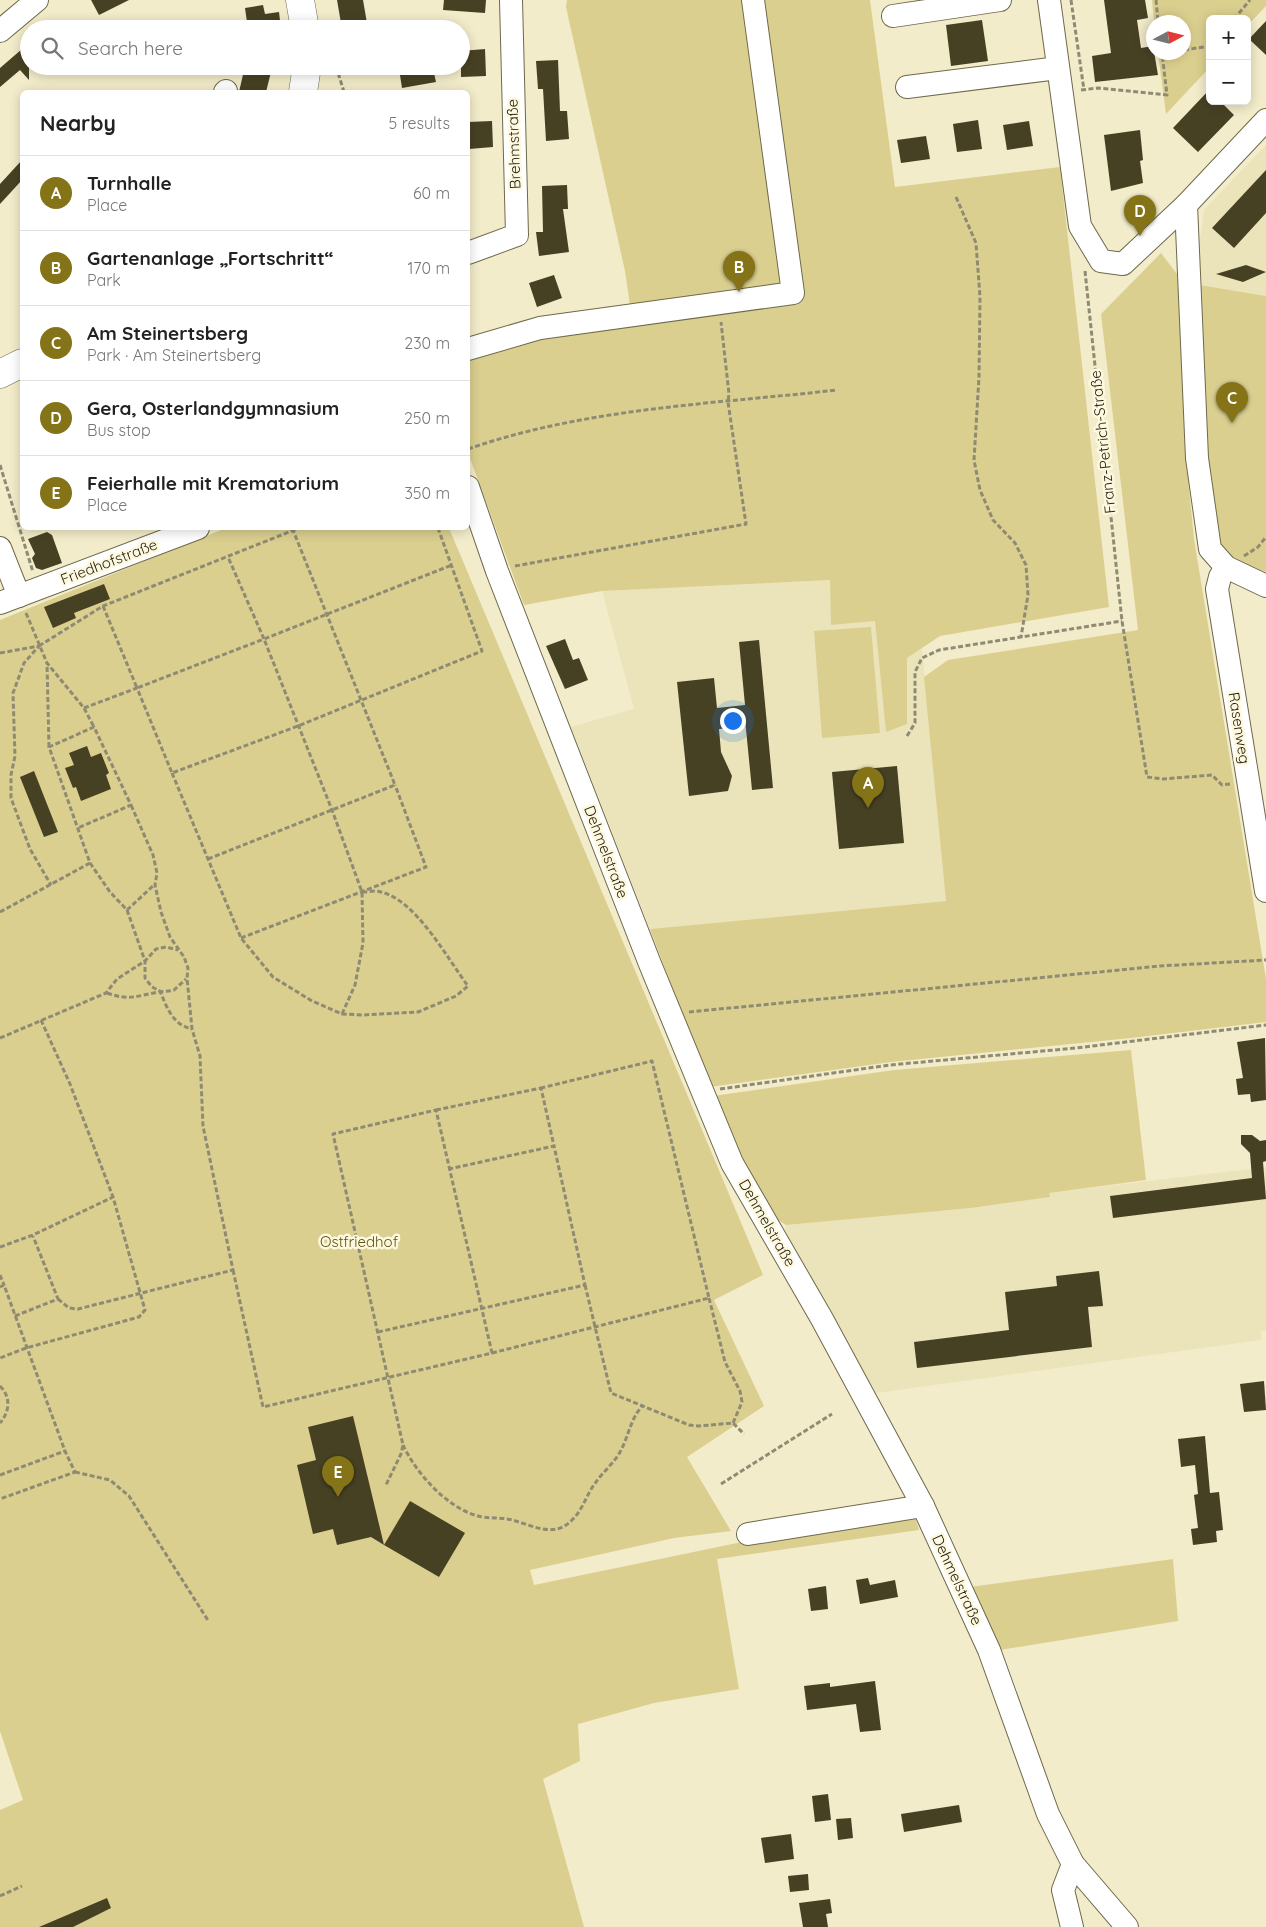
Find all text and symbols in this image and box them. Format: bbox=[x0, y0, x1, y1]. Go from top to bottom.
north arrow bbox=[1146, 15, 1191, 60]
map controls bbox=[1206, 15, 1251, 105]
button: + bbox=[1206, 15, 1251, 60]
search box bbox=[20, 20, 470, 75]
icon: search bbox=[38, 34, 66, 62]
text: Search here bbox=[78, 36, 183, 60]
button: − bbox=[1206, 60, 1251, 105]
street label: Brehmstraße bbox=[502, 99, 525, 189]
text: Nearby bbox=[40, 110, 116, 136]
text: 5 results bbox=[389, 113, 450, 133]
text: Turnhalle bbox=[87, 171, 172, 195]
text: A bbox=[51, 183, 61, 203]
text: 60 m bbox=[413, 183, 450, 203]
text: Place bbox=[87, 195, 127, 215]
pin: D bbox=[1124, 195, 1156, 236]
text: Gartenanlage „Fortschritt“ bbox=[87, 246, 333, 270]
pin: B bbox=[723, 251, 755, 292]
text: B bbox=[51, 258, 61, 278]
text: 170 m bbox=[407, 258, 450, 278]
text: Park bbox=[87, 270, 121, 290]
text: Am Steinertsberg bbox=[87, 321, 248, 345]
text: C bbox=[51, 333, 61, 353]
text: 230 m bbox=[404, 333, 450, 353]
text: Park · Am Steinertsberg bbox=[87, 345, 261, 365]
street label: Franz-Petrich-Straße bbox=[1086, 369, 1119, 515]
pin: C bbox=[1216, 382, 1248, 423]
text: Gera, Osterlandgymnasium bbox=[87, 396, 339, 420]
text: D bbox=[50, 408, 62, 428]
text: 250 m bbox=[404, 408, 450, 428]
text: Bus stop bbox=[87, 420, 151, 440]
text: Feierhalle mit Krematorium bbox=[87, 471, 339, 495]
text: E bbox=[51, 483, 61, 503]
text: 350 m bbox=[404, 483, 450, 503]
text: Place bbox=[87, 495, 127, 515]
street label: Friedhofstraße bbox=[58, 534, 160, 589]
street label: Rasenweg bbox=[1224, 691, 1255, 765]
your location bbox=[720, 708, 746, 734]
pin: A bbox=[852, 767, 884, 808]
street label: Dehmelstraße bbox=[580, 803, 633, 901]
street label: Dehmelstraße bbox=[735, 1176, 800, 1270]
park label: Ostfriedhof bbox=[320, 1232, 399, 1251]
pin: E bbox=[322, 1456, 354, 1497]
street label: Dehmelstraße bbox=[928, 1531, 987, 1628]

